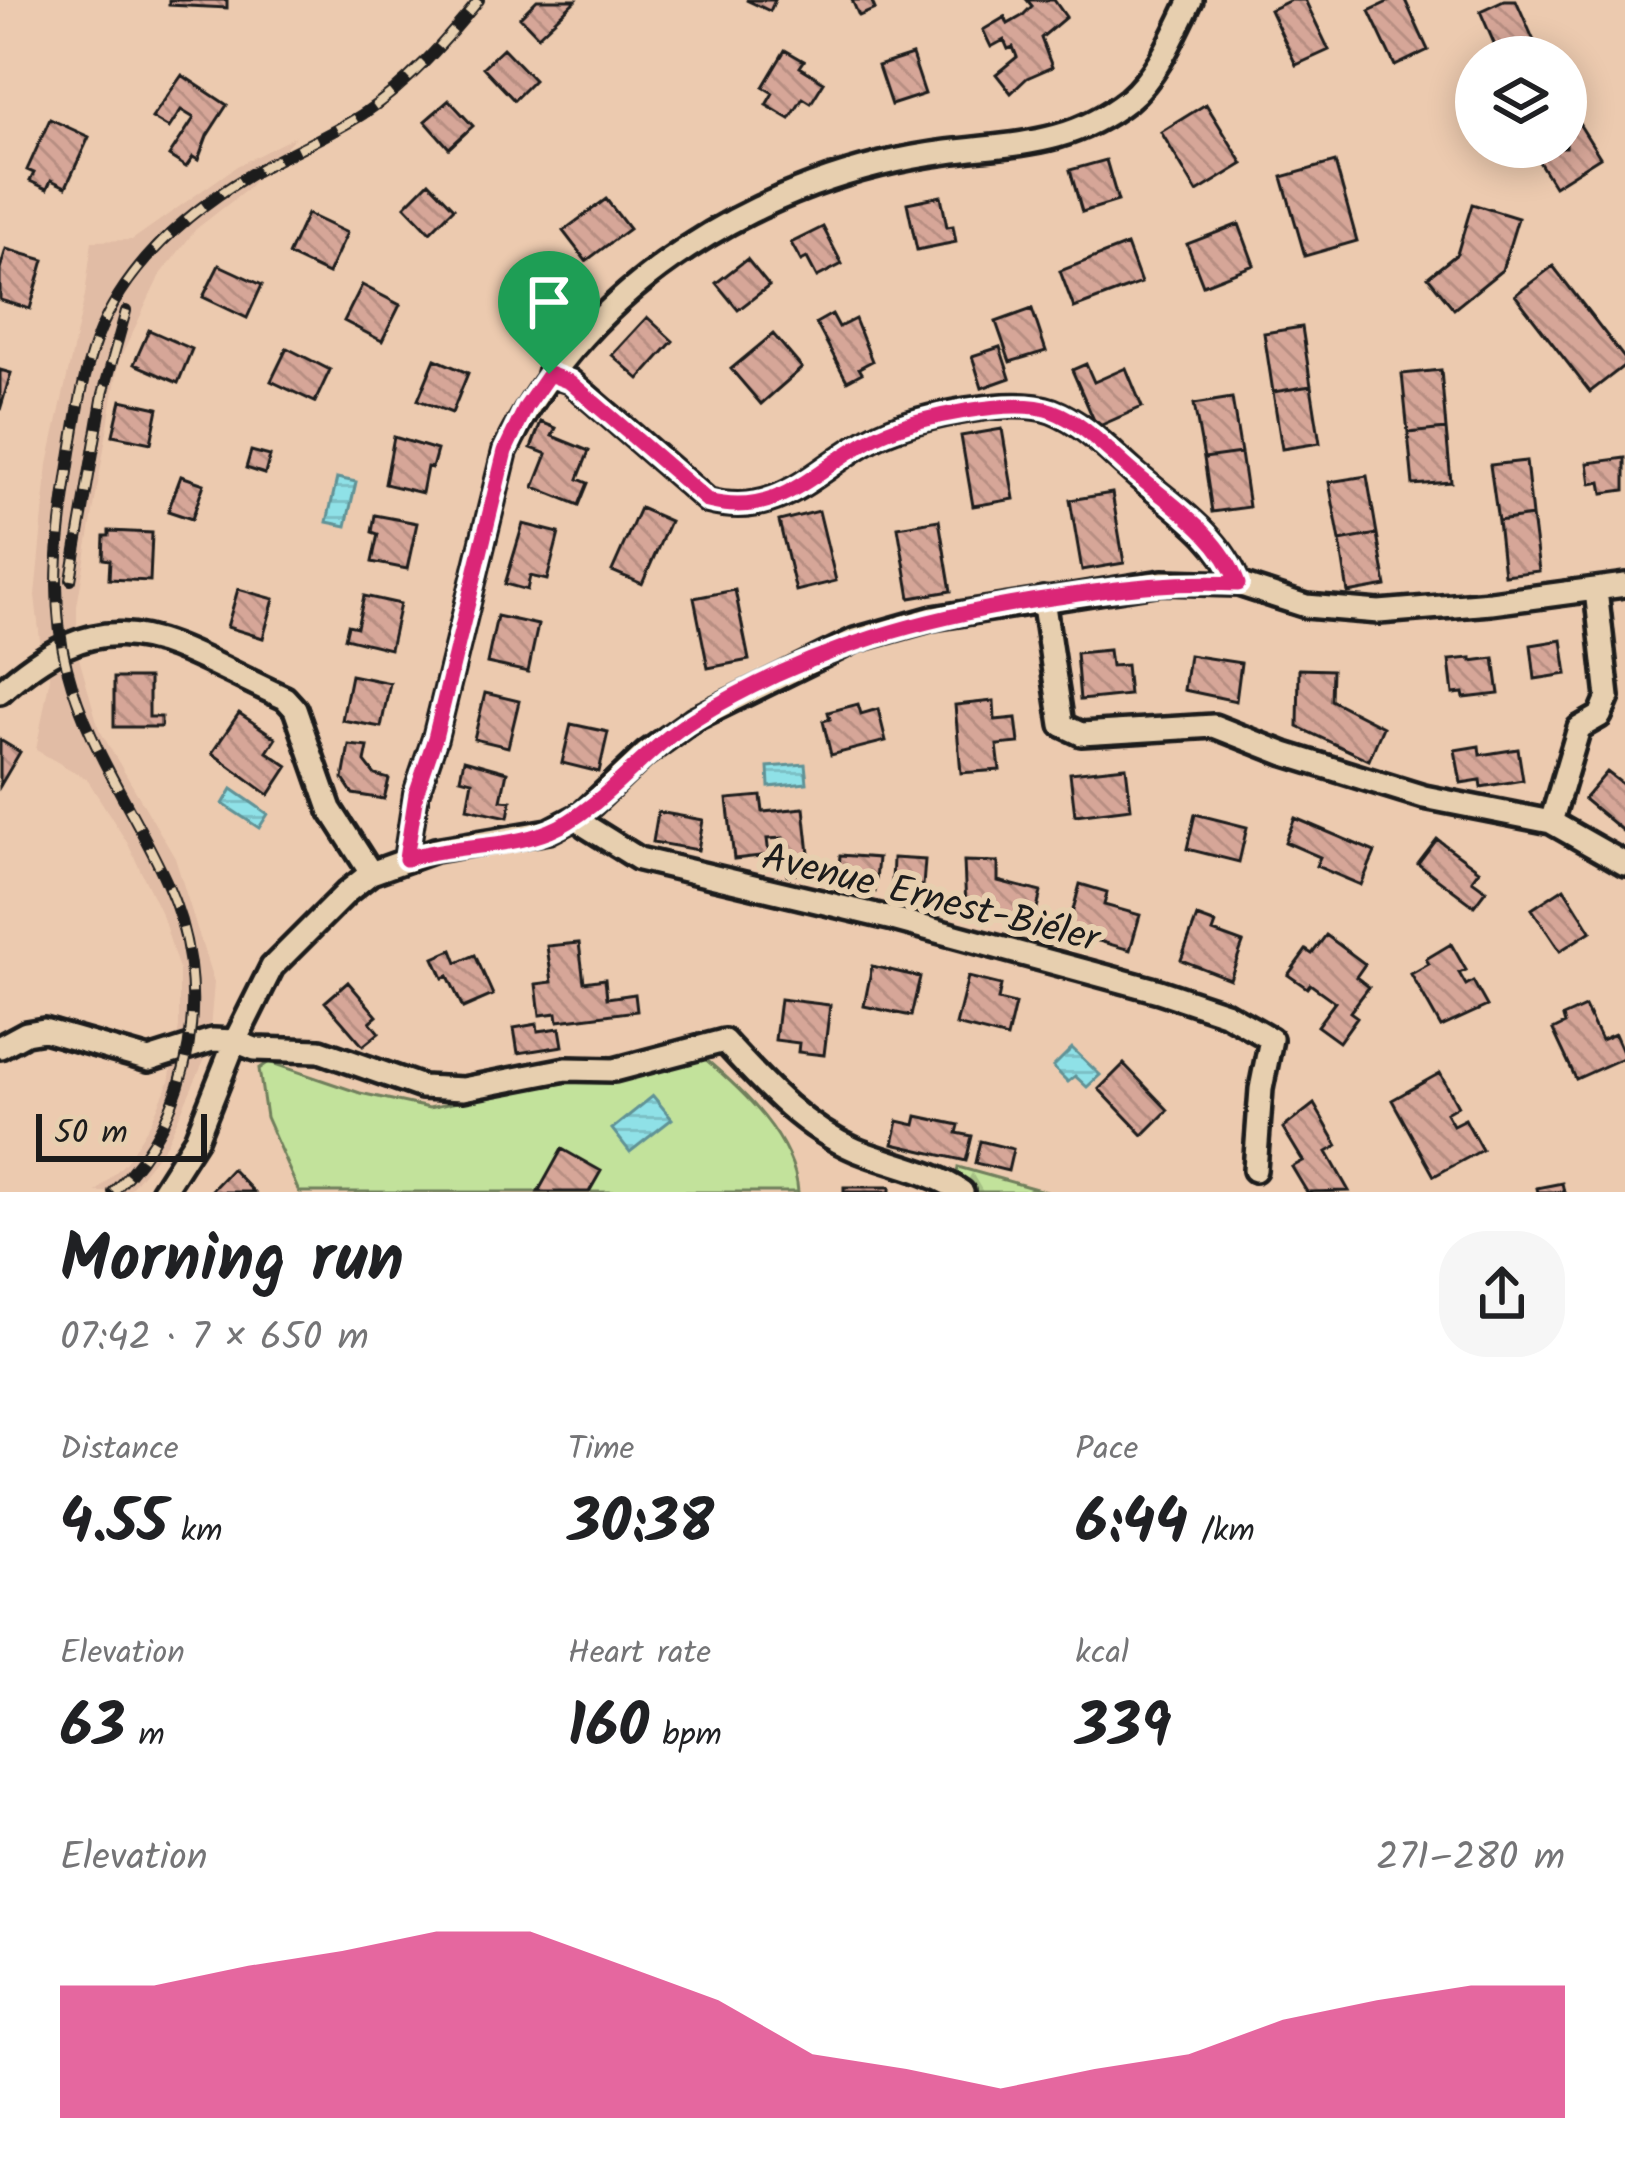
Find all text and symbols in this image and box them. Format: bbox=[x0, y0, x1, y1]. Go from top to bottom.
map controls bbox=[1455, 36, 1587, 168]
button: layers bbox=[1455, 36, 1587, 168]
pin bbox=[498, 251, 600, 374]
icon: arrive bbox=[516, 269, 582, 335]
street label: Avenue Ernest-Biéler bbox=[755, 828, 1107, 972]
scale bar bbox=[36, 1108, 207, 1161]
text: 50 m bbox=[54, 1108, 128, 1161]
text: Morning run bbox=[60, 1210, 404, 1315]
button: share bbox=[1439, 1231, 1565, 1357]
text: 07:42 · 7 × 650 m bbox=[60, 1308, 369, 1370]
text: Distance bbox=[60, 1424, 179, 1477]
text: Time bbox=[568, 1424, 634, 1477]
text: Pace bbox=[1075, 1424, 1138, 1477]
text: 4.55 bbox=[60, 1477, 168, 1573]
text: 30:38 bbox=[568, 1477, 714, 1573]
text: 6:44 bbox=[1075, 1477, 1188, 1573]
text: km bbox=[168, 1506, 223, 1559]
text: /km bbox=[1188, 1506, 1255, 1559]
text: Elevation bbox=[60, 1628, 185, 1681]
text: Heart rate bbox=[568, 1628, 711, 1681]
text: kcal bbox=[1075, 1628, 1129, 1681]
text: 63 bbox=[60, 1681, 125, 1777]
text: 160 bbox=[568, 1681, 649, 1777]
text: 339 bbox=[1075, 1681, 1171, 1777]
text: m bbox=[125, 1710, 165, 1763]
text: bpm bbox=[649, 1710, 722, 1763]
text: Elevation bbox=[60, 1828, 208, 1890]
text: 271–280 m bbox=[1376, 1828, 1565, 1890]

